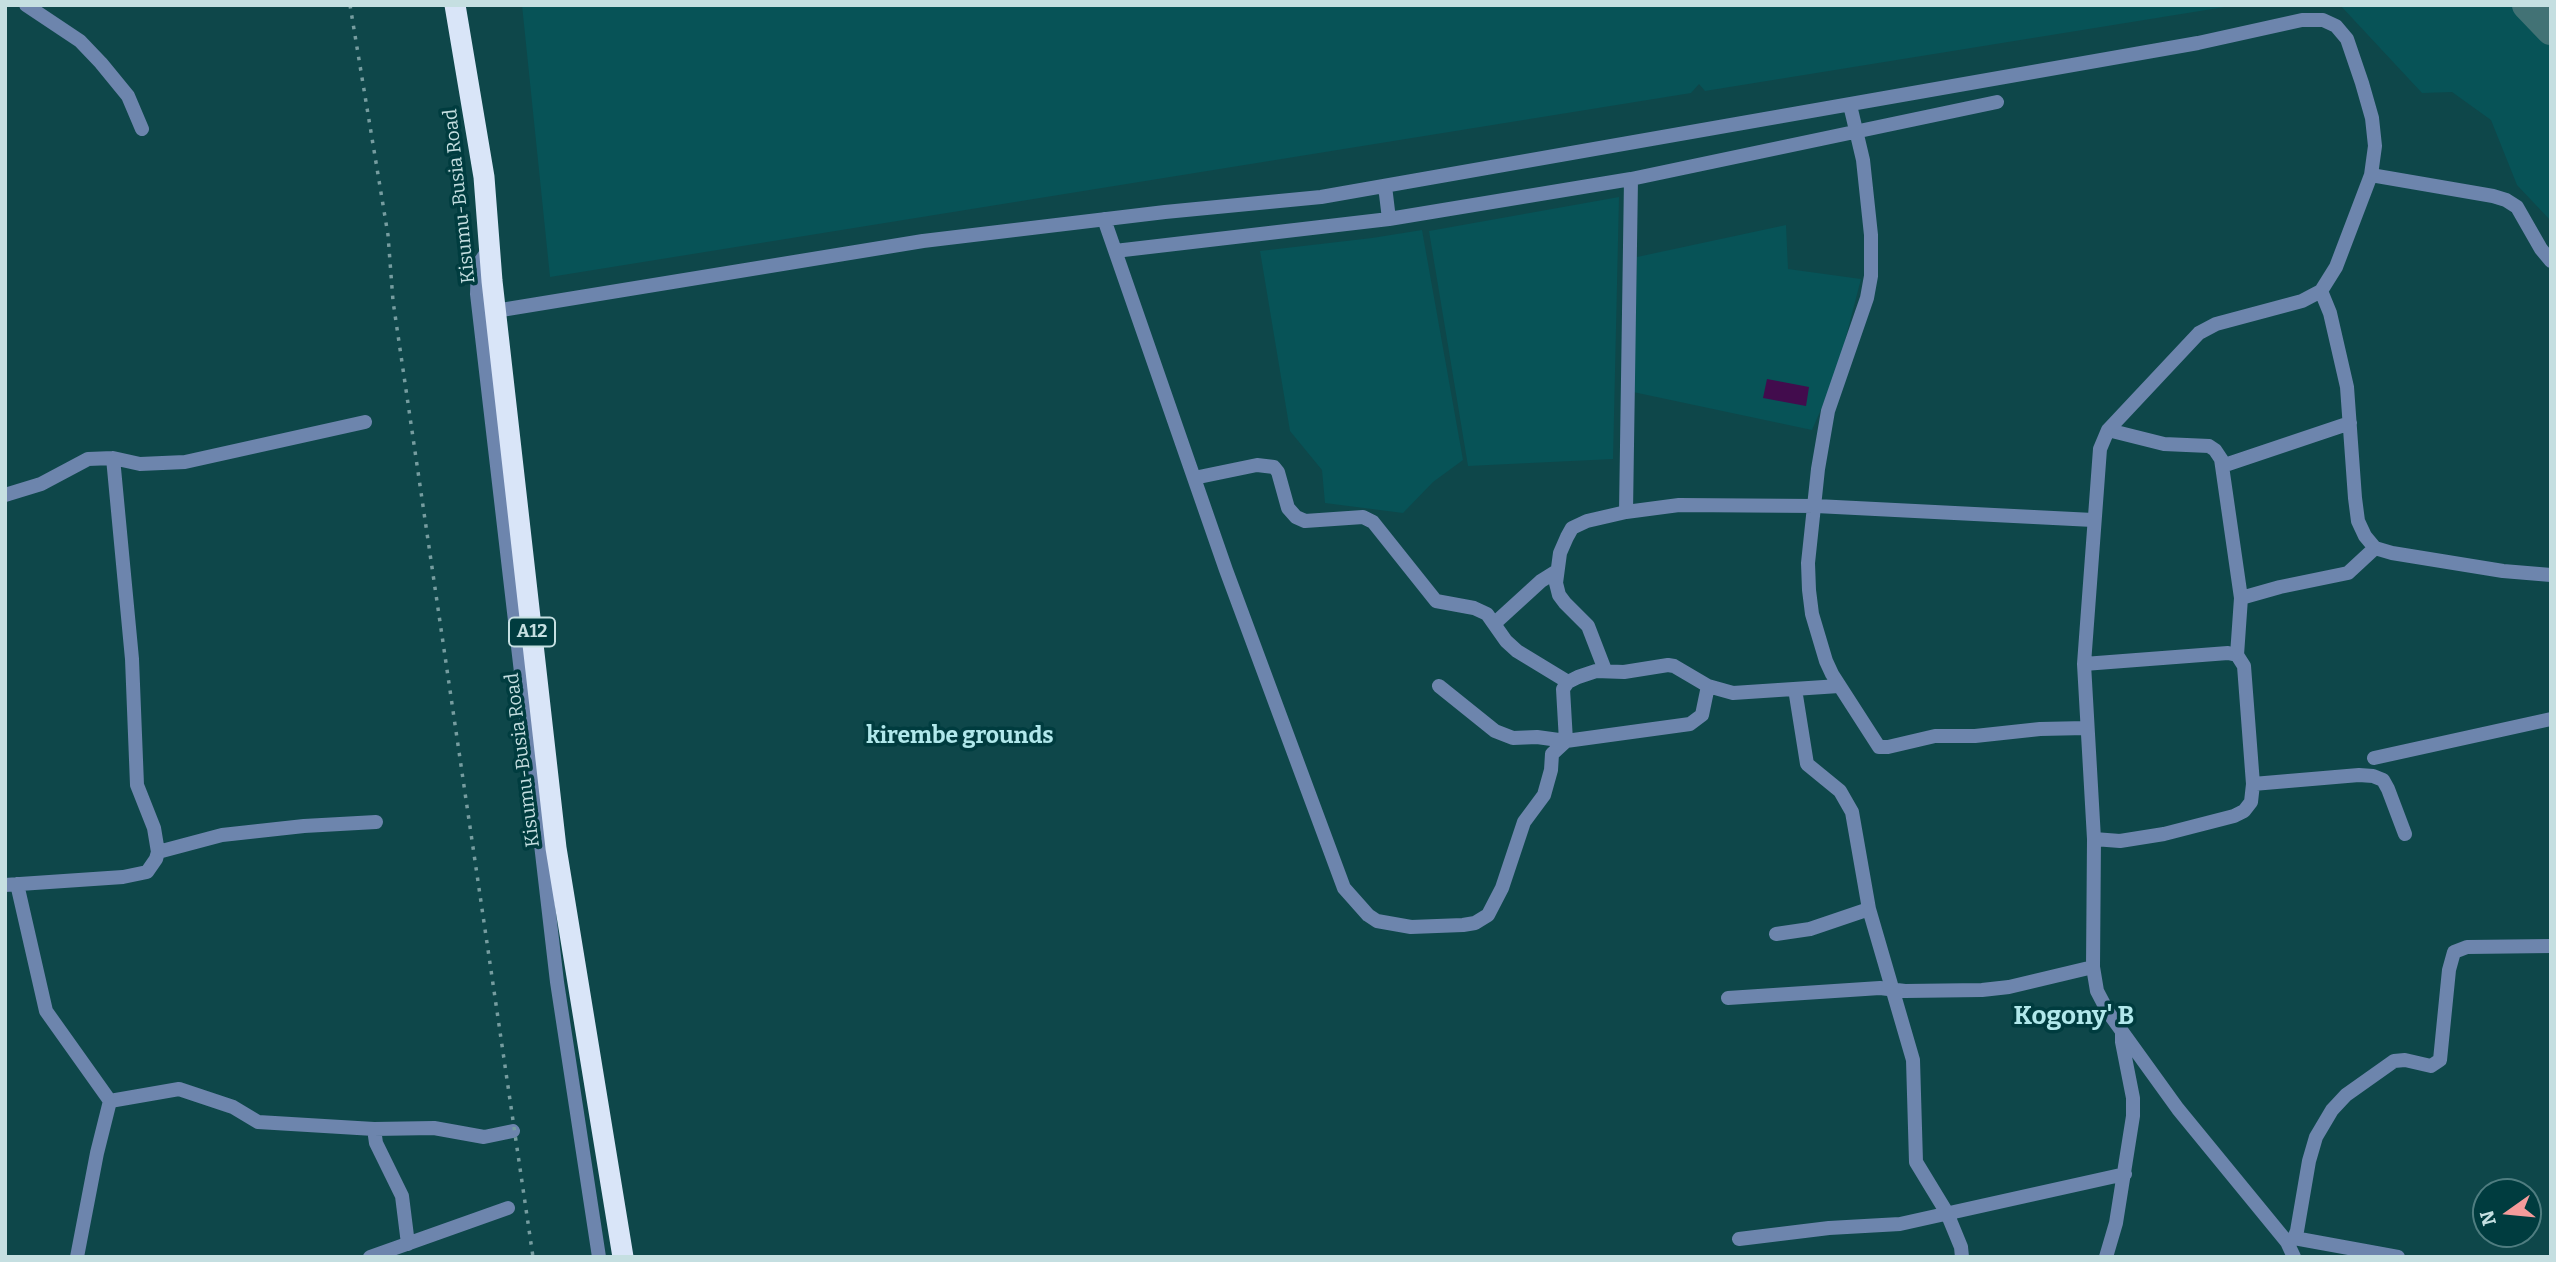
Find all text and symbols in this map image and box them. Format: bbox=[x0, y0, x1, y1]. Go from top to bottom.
street label: Kisumu-Busia Road bbox=[439, 108, 481, 284]
road number: A12 bbox=[509, 618, 555, 646]
street label: Kisumu-Busia Road bbox=[501, 672, 545, 848]
district label: kirembe grounds bbox=[866, 723, 1054, 751]
district label: Kogony' B bbox=[2014, 1001, 2134, 1033]
north arrow bbox=[2472, 1178, 2542, 1248]
text: N bbox=[2475, 1208, 2501, 1228]

